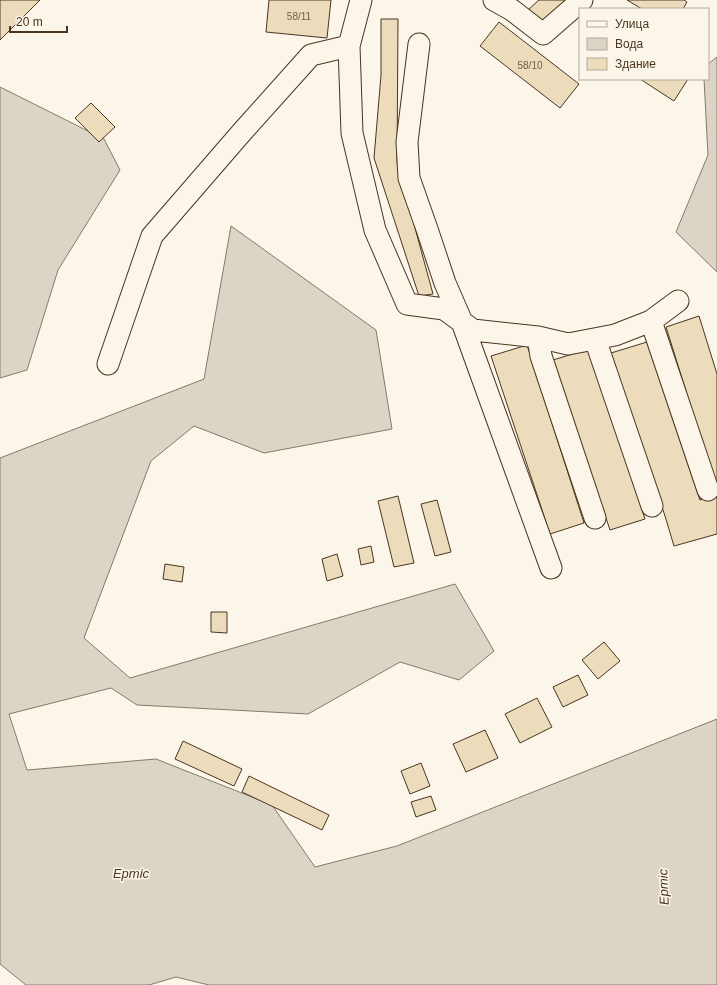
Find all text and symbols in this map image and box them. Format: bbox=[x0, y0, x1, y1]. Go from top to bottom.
scale bar bbox=[10, 8, 67, 34]
legend bbox=[579, 8, 709, 80]
house number: 58/11 bbox=[287, 11, 312, 22]
text: 20 m bbox=[16, 15, 43, 29]
text: Улица bbox=[615, 17, 649, 31]
text: Вода bbox=[615, 37, 643, 51]
text: Здание bbox=[615, 57, 656, 71]
house number: 58/10 bbox=[517, 60, 543, 71]
water label: Ертіс bbox=[113, 866, 150, 881]
water label: Ертіс bbox=[655, 868, 672, 905]

